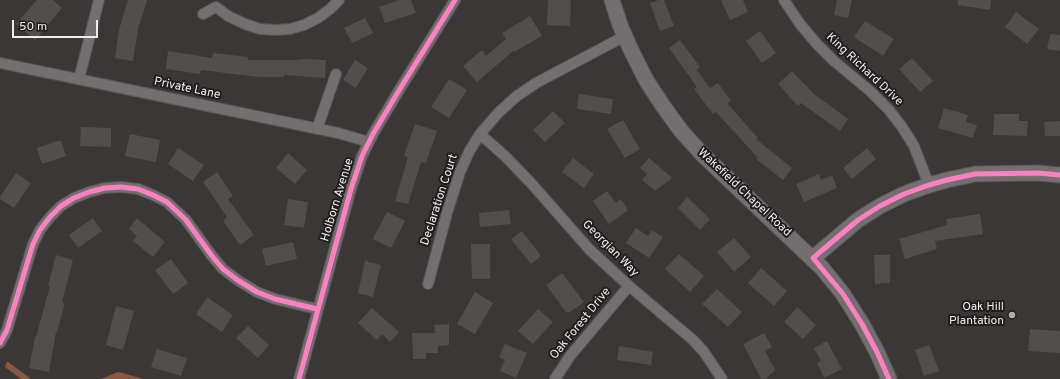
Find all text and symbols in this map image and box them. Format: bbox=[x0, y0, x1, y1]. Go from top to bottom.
scale bar bbox=[14, 12, 100, 38]
text: 50 m bbox=[19, 19, 47, 35]
street label: King Richard Drive bbox=[822, 31, 906, 109]
street label: Private Lane bbox=[152, 75, 222, 103]
street label: Wakefield Chapel Road bbox=[694, 146, 794, 240]
street label: Declaration Court bbox=[418, 153, 462, 247]
street label: Holborn Avenue bbox=[319, 157, 357, 243]
street label: Georgian Way bbox=[579, 218, 641, 280]
street label: Oak Forest Drive bbox=[548, 285, 614, 363]
place label: Oak Hill Plantation bbox=[949, 301, 1004, 329]
marker: Oak Hill Plantation bbox=[1007, 310, 1017, 320]

